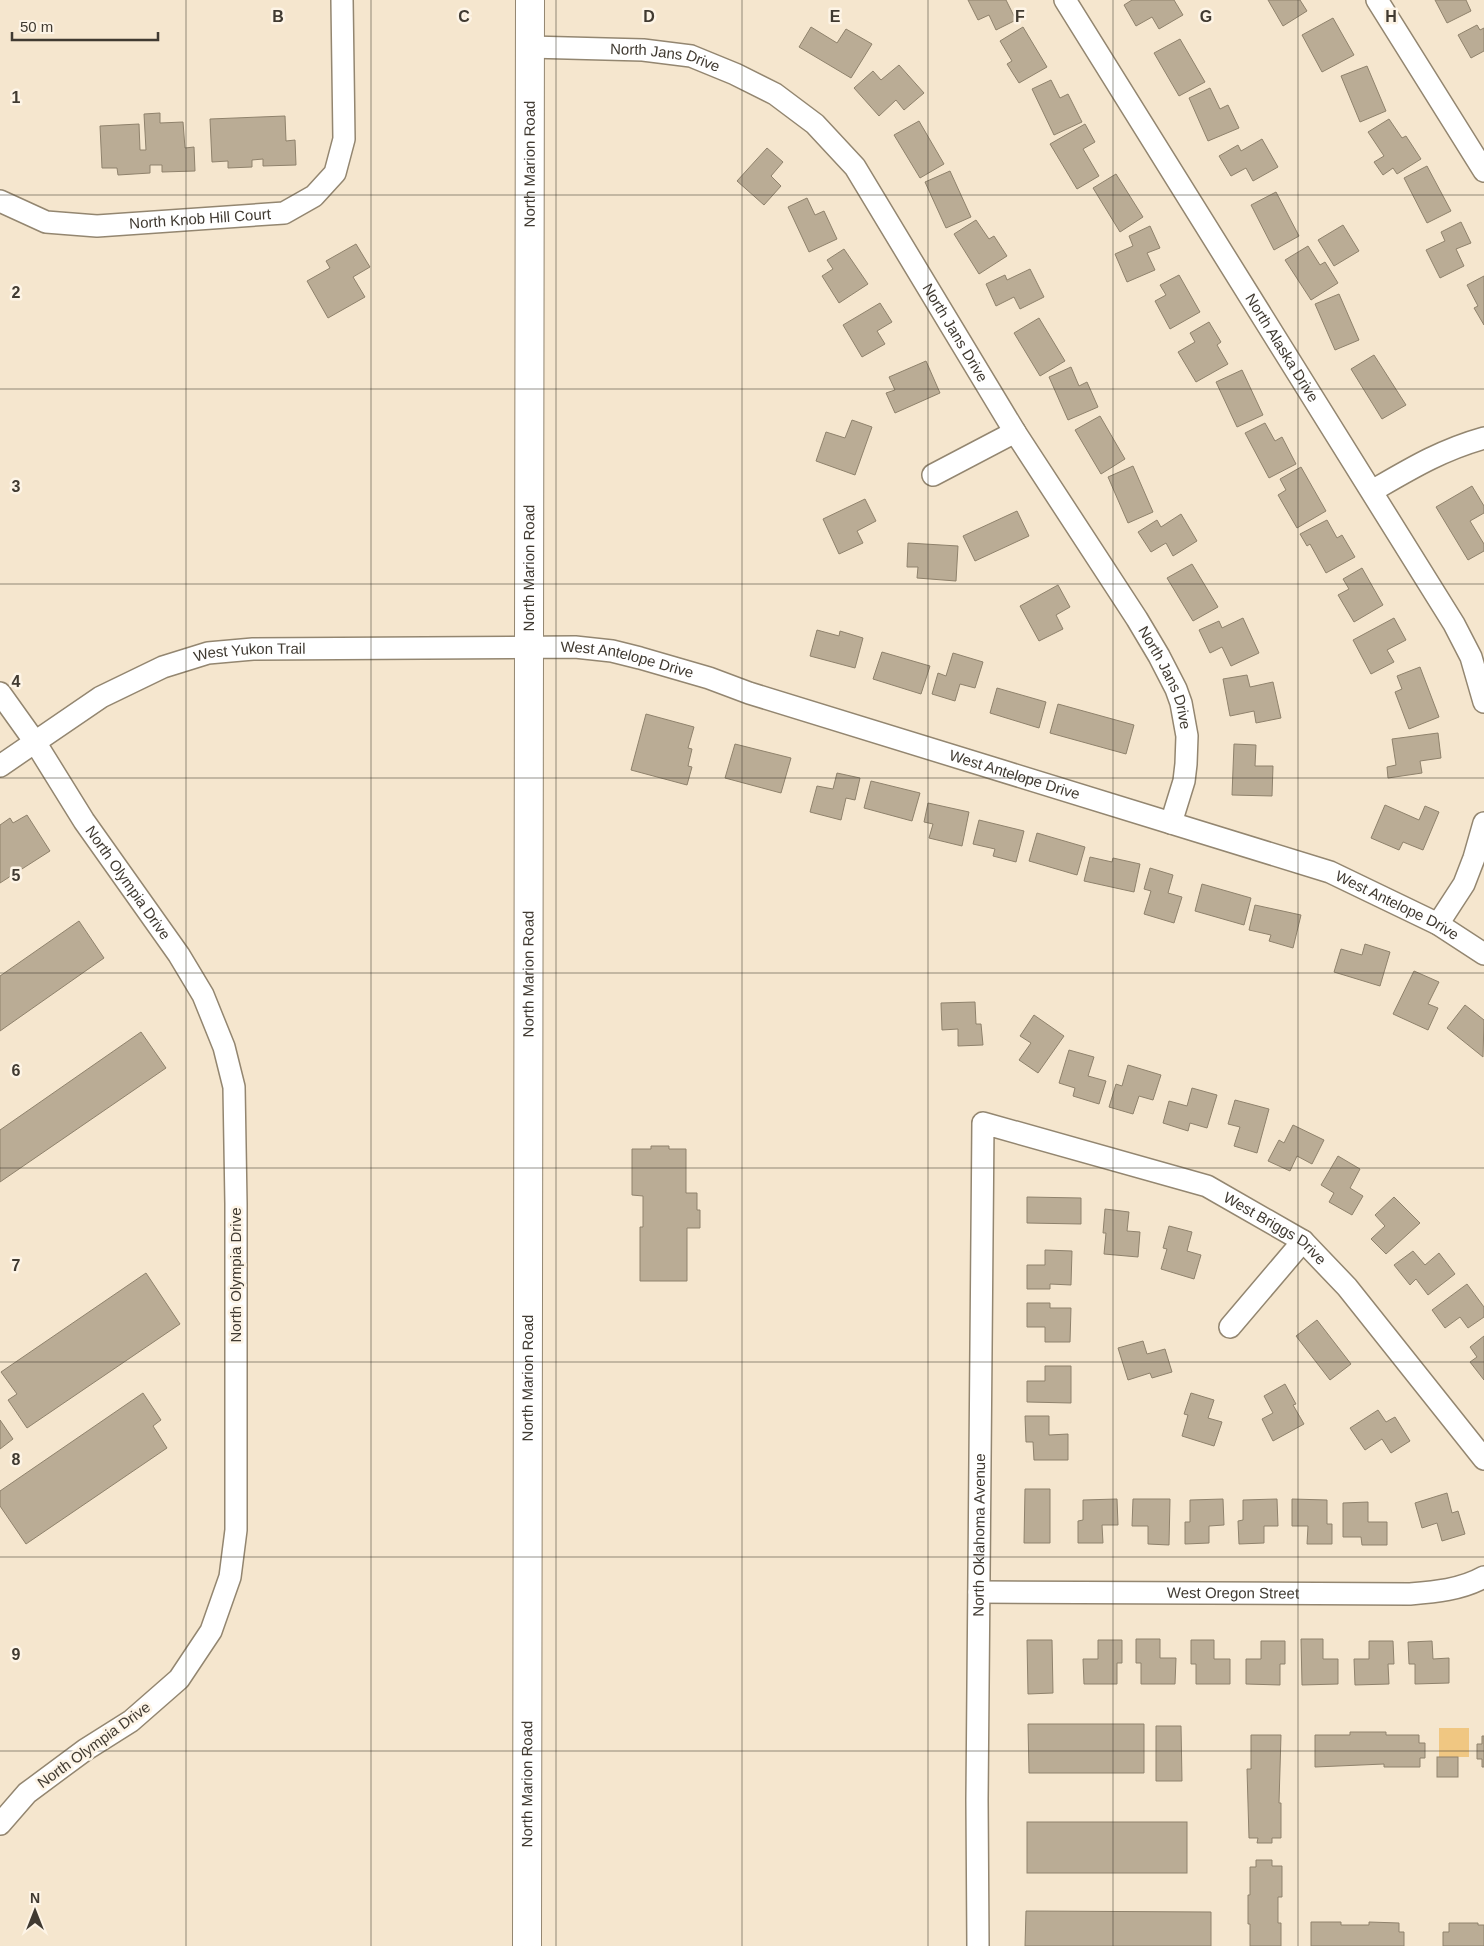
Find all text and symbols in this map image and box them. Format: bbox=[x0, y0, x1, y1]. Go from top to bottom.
text: B bbox=[272, 8, 284, 25]
text: C bbox=[458, 8, 470, 25]
text: D bbox=[643, 8, 655, 25]
text: E bbox=[830, 8, 841, 25]
text: F bbox=[1015, 8, 1025, 25]
text: G bbox=[1200, 8, 1212, 25]
text: H bbox=[1385, 8, 1397, 25]
scale bar bbox=[12, 10, 159, 42]
text: 50 m bbox=[20, 18, 53, 35]
street label: North Jans Drive bbox=[610, 40, 723, 75]
text: 1 bbox=[12, 89, 21, 106]
street label: North Marion Road bbox=[521, 101, 538, 227]
street label: North Knob Hill Court bbox=[129, 205, 272, 232]
street label: North Jans Drive bbox=[919, 280, 992, 385]
text: 2 bbox=[12, 284, 21, 301]
street label: North Alaska Drive bbox=[1242, 290, 1322, 405]
text: 3 bbox=[12, 478, 21, 495]
street label: North Marion Road bbox=[520, 505, 537, 631]
street label: North Jans Drive bbox=[1135, 623, 1195, 731]
street label: West Antelope Drive bbox=[561, 638, 696, 681]
street label: West Yukon Trail bbox=[192, 640, 306, 665]
text: 4 bbox=[12, 673, 21, 690]
street label: West Antelope Drive bbox=[947, 746, 1082, 802]
street label: North Olympia Drive bbox=[82, 823, 174, 943]
text: 5 bbox=[12, 867, 21, 884]
street label: West Antelope Drive bbox=[1333, 867, 1462, 943]
street label: North Marion Road bbox=[519, 911, 537, 1037]
text: 6 bbox=[12, 1062, 21, 1079]
street label: West Briggs Drive bbox=[1221, 1188, 1330, 1268]
street label: North Olympia Drive bbox=[227, 1207, 244, 1343]
text: 7 bbox=[12, 1257, 21, 1274]
street label: North Marion Road bbox=[519, 1315, 536, 1441]
text: 8 bbox=[12, 1451, 21, 1468]
street label: North Oklahoma Avenue bbox=[970, 1453, 988, 1617]
street label: West Oregon Street bbox=[1167, 1584, 1300, 1601]
text: 9 bbox=[12, 1646, 21, 1663]
street label: North Olympia Drive bbox=[34, 1698, 153, 1791]
street label: North Marion Road bbox=[518, 1721, 535, 1847]
north arrow bbox=[10, 1886, 60, 1936]
text: N bbox=[30, 1890, 40, 1906]

